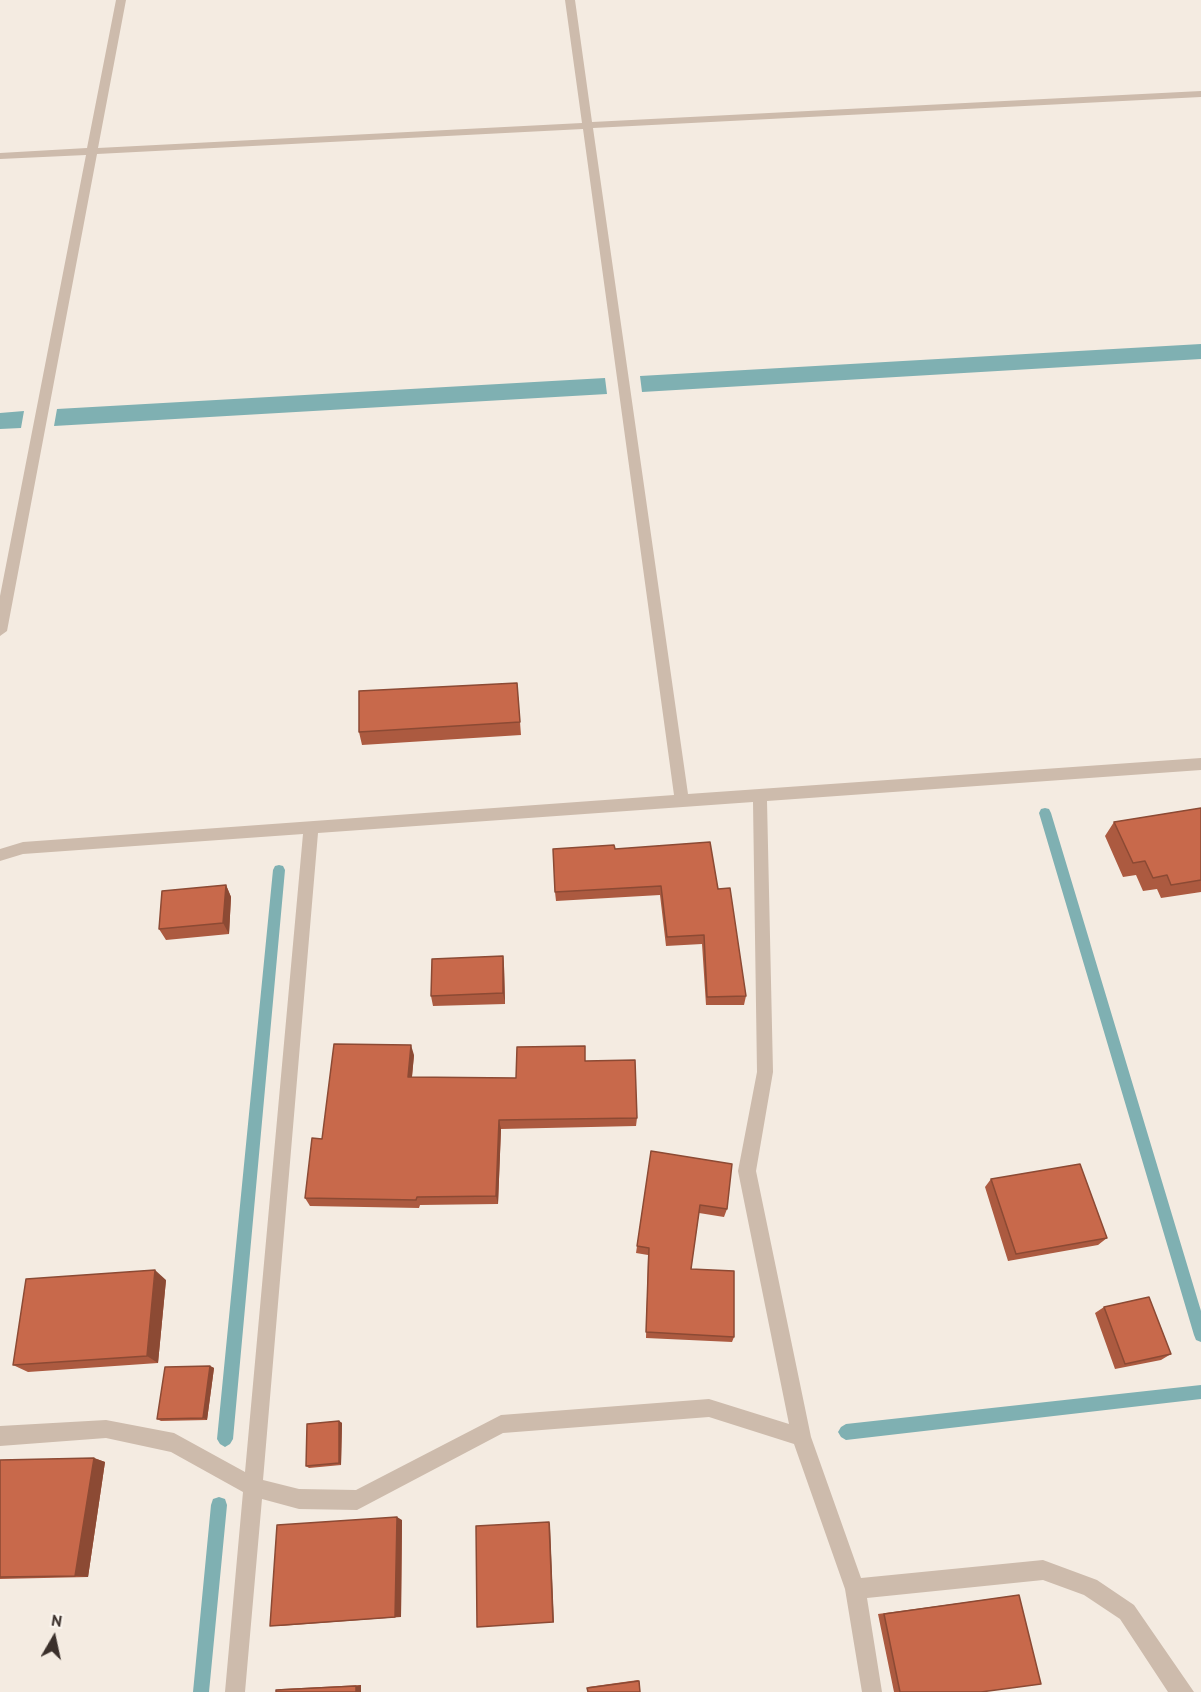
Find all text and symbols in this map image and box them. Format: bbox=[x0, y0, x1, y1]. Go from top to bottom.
north arrow bbox=[24, 1608, 84, 1668]
text: N bbox=[50, 1610, 64, 1631]

